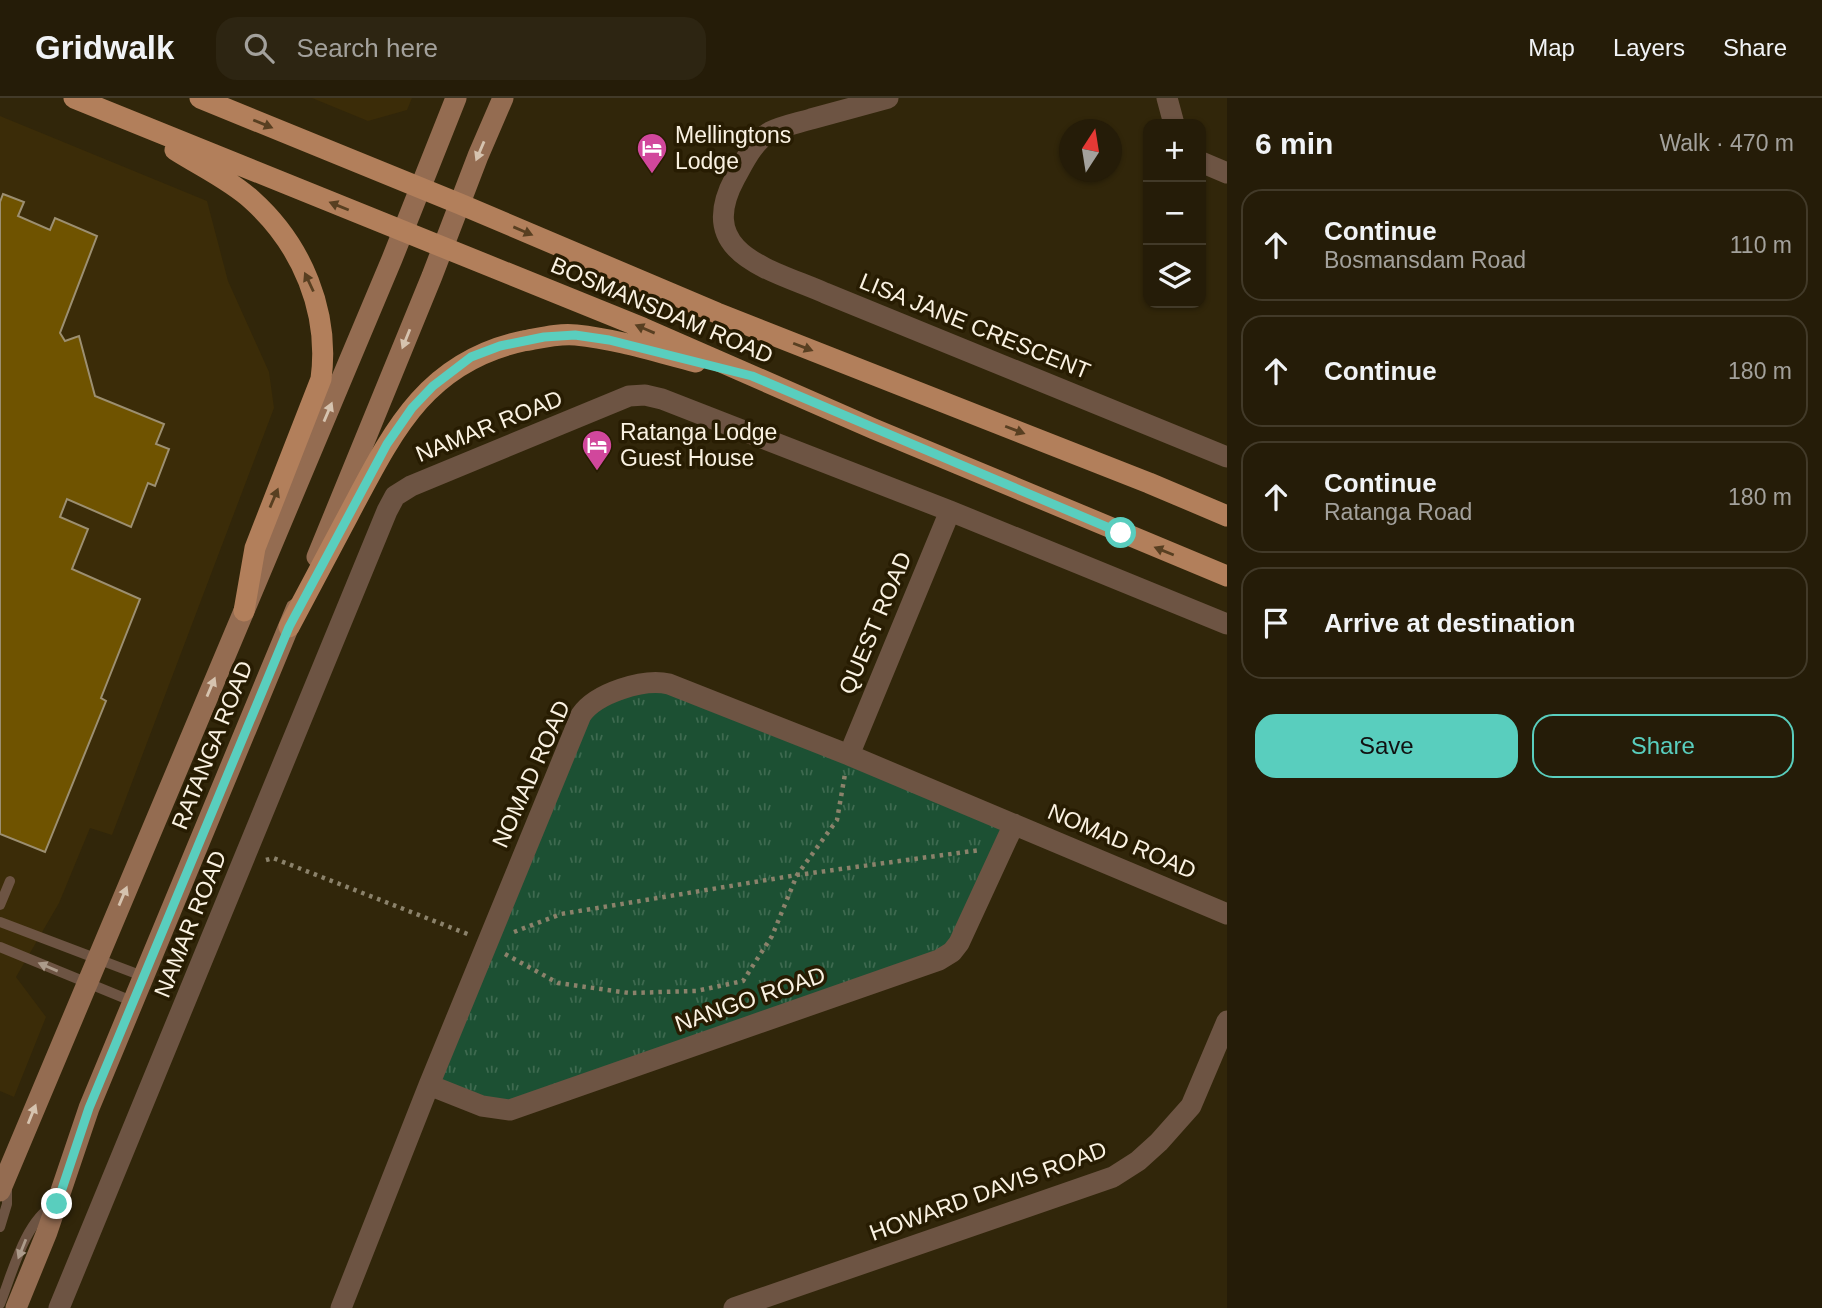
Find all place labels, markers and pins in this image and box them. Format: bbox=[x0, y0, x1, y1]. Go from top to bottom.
place label: Mellingtons Lodge bbox=[675, 122, 791, 174]
hotel icon: Mellingtons Lodge bbox=[635, 131, 669, 175]
place label: Ratanga Lodge Guest House bbox=[620, 419, 777, 471]
hotel icon: Ratanga Lodge Guest House bbox=[580, 428, 614, 472]

